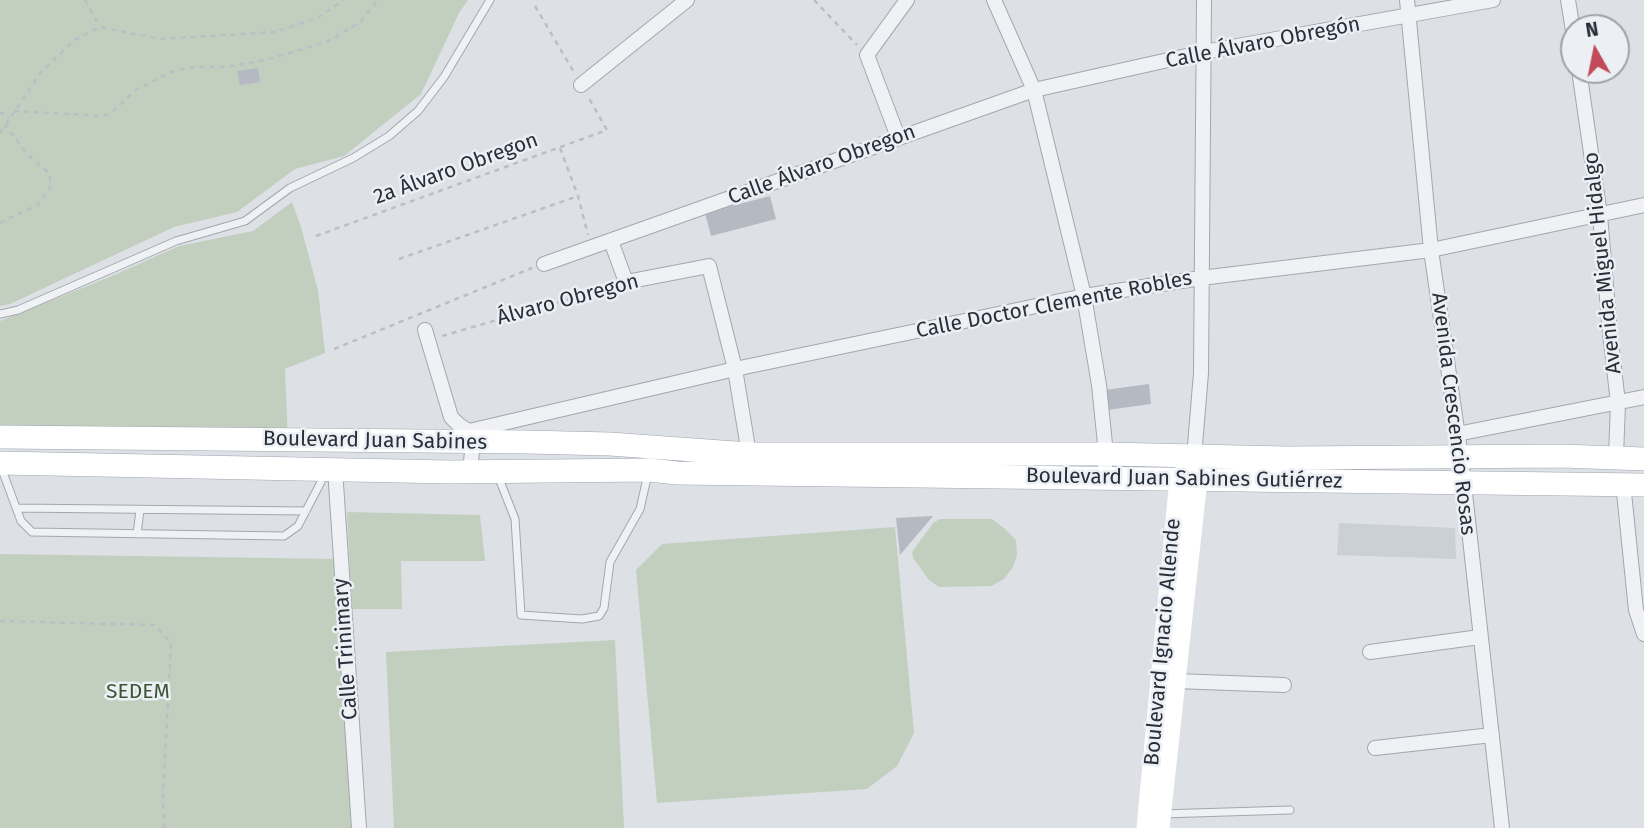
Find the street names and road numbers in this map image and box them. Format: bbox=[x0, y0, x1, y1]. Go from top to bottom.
street label: Calle Álvaro Obregón bbox=[1164, 12, 1362, 74]
street label: Calle Álvaro Obregon bbox=[725, 119, 919, 211]
street label: 2a Álvaro Obregon bbox=[370, 128, 542, 210]
street label: Avenida Miguel Hidalgo bbox=[1579, 151, 1627, 375]
street label: Calle Doctor Clemente Robles bbox=[914, 266, 1194, 344]
street label: Álvaro Obregon bbox=[494, 269, 642, 331]
street label: Avenida Crescencio Rosas bbox=[1426, 291, 1480, 537]
street label: Boulevard Juan Sabines bbox=[263, 426, 487, 456]
street label: Boulevard Juan Sabines Gutiérrez bbox=[1026, 464, 1342, 494]
street label: Boulevard Ignacio Allende bbox=[1140, 517, 1186, 767]
street label: Calle Trinimary bbox=[328, 577, 364, 721]

